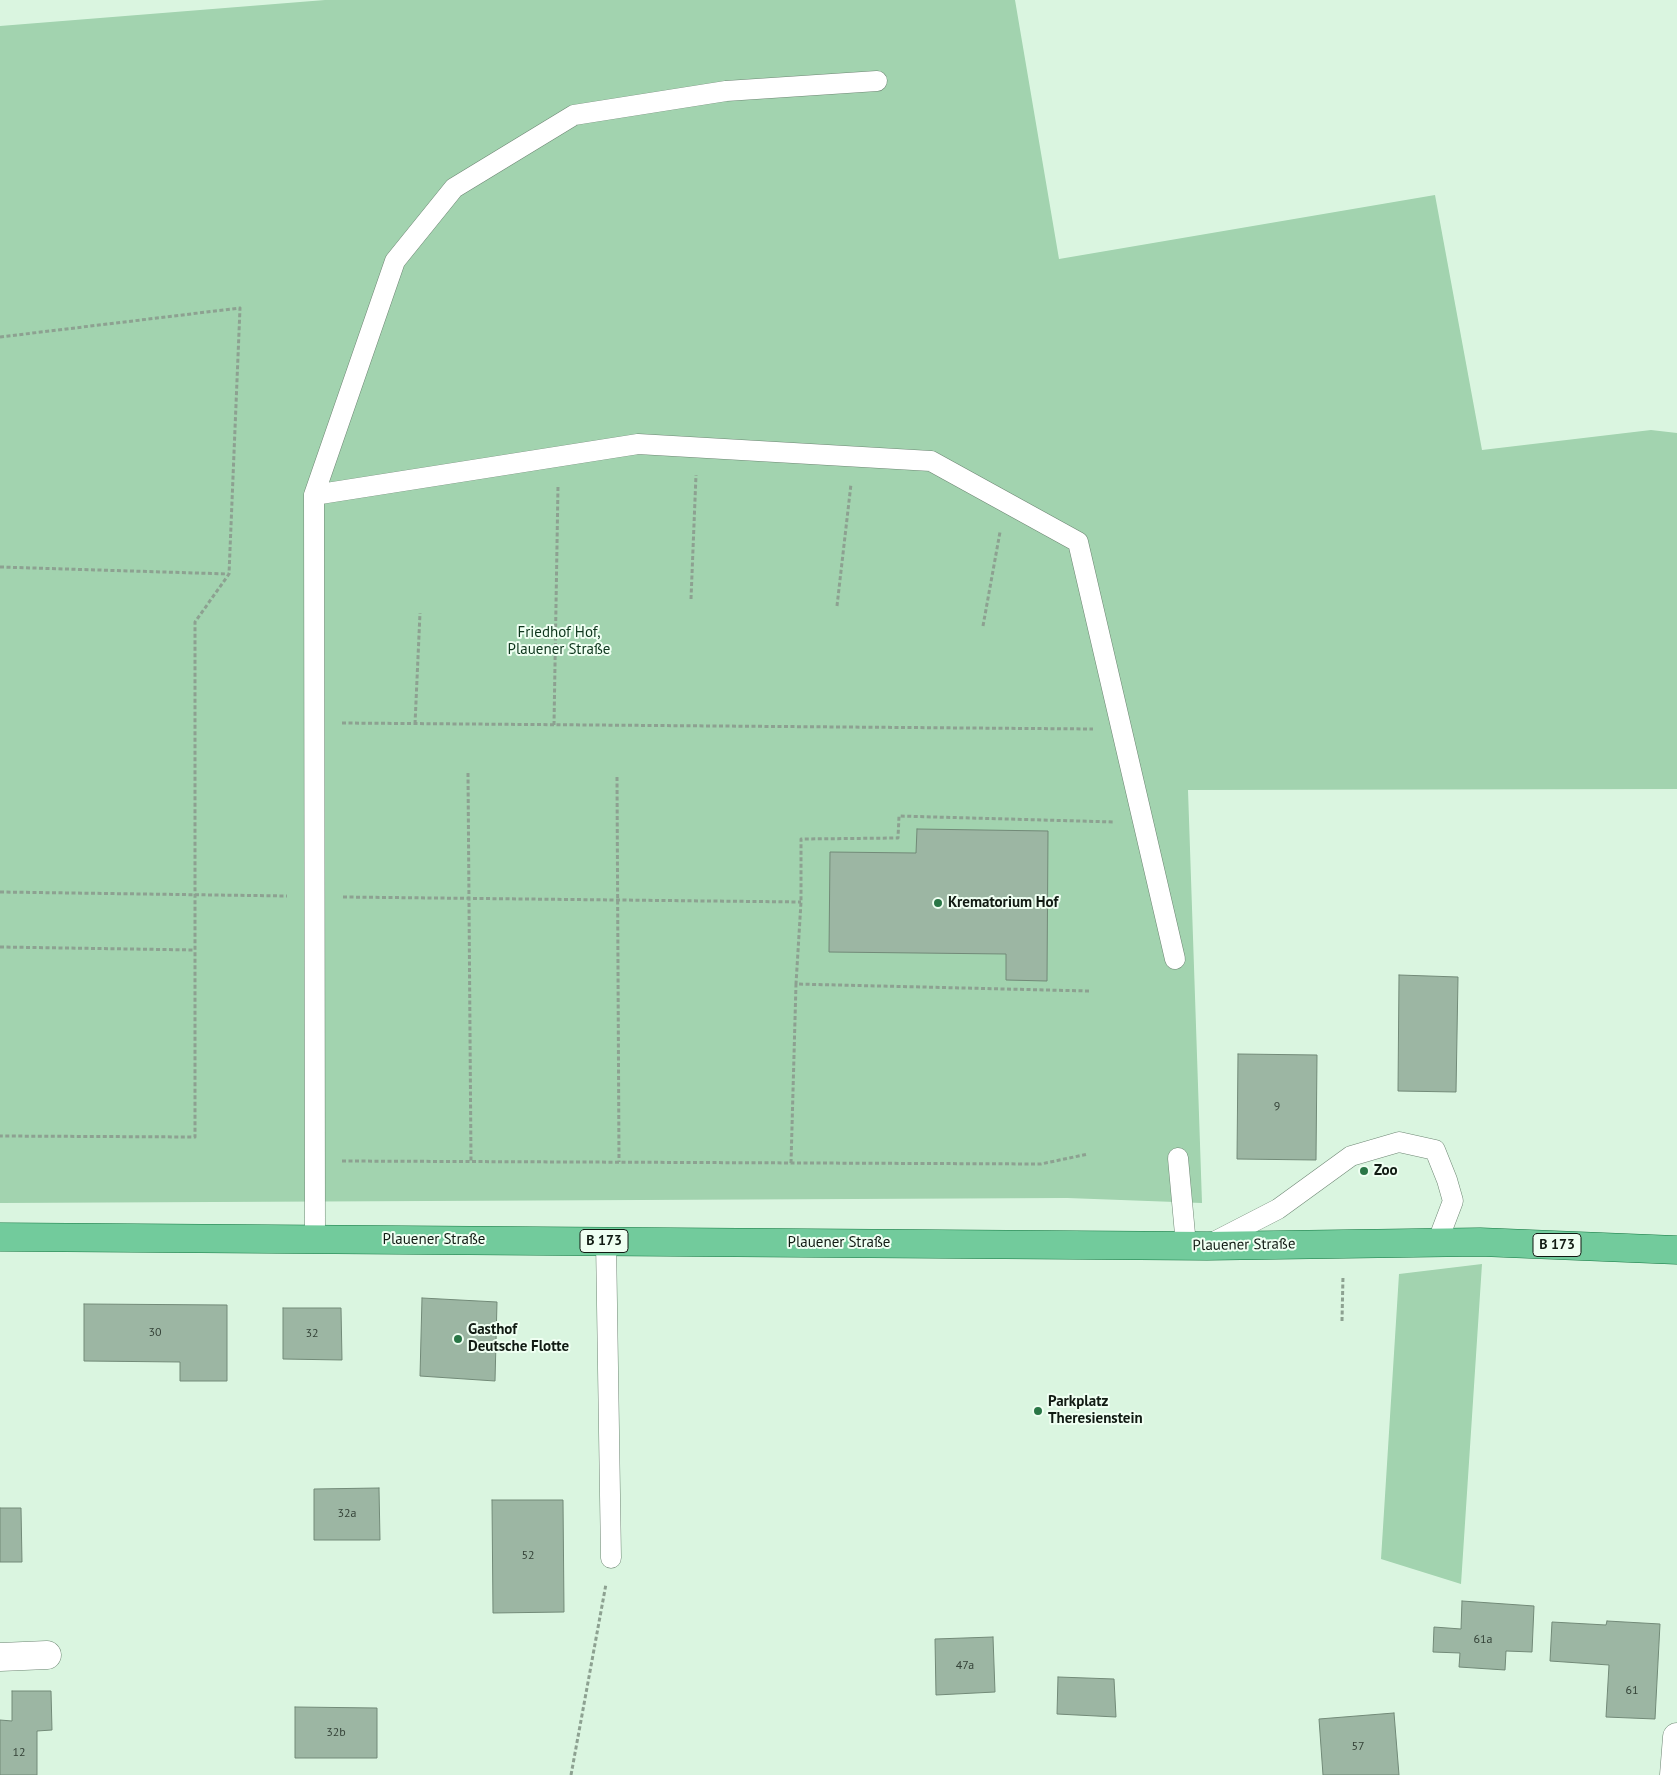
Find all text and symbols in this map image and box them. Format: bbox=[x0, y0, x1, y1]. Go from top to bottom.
park label: Friedhof Hof, Plauener Straße bbox=[508, 624, 610, 659]
place label: Krematorium Hof bbox=[948, 894, 1058, 912]
marker: Krematorium Hof bbox=[932, 897, 944, 909]
house number: 9 bbox=[1274, 1100, 1280, 1114]
place label: Zoo bbox=[1374, 1162, 1398, 1180]
marker: Zoo bbox=[1358, 1165, 1370, 1177]
road number: B 173 bbox=[580, 1230, 628, 1252]
street label: Plauener Straße bbox=[383, 1231, 485, 1249]
street label: Plauener Straße bbox=[788, 1234, 890, 1252]
road number: B 173 bbox=[1533, 1234, 1581, 1256]
street label: Plauener Straße bbox=[1192, 1235, 1296, 1255]
place label: Gasthof Deutsche Flotte bbox=[468, 1321, 569, 1356]
house number: 30 bbox=[148, 1326, 162, 1340]
house number: 32 bbox=[305, 1327, 319, 1341]
marker: Gasthof Deutsche Flotte bbox=[452, 1333, 464, 1345]
place label: Parkplatz Theresienstein bbox=[1048, 1393, 1143, 1428]
marker: Parkplatz Theresienstein bbox=[1032, 1405, 1044, 1417]
house number: 32a bbox=[337, 1507, 357, 1521]
house number: 52 bbox=[521, 1549, 535, 1563]
house number: 61a bbox=[1473, 1633, 1493, 1647]
house number: 47a bbox=[956, 1659, 974, 1673]
house number: 61 bbox=[1625, 1684, 1639, 1698]
house number: 32b bbox=[326, 1726, 346, 1740]
house number: 57 bbox=[1351, 1740, 1365, 1754]
house number: 12 bbox=[12, 1746, 26, 1760]

